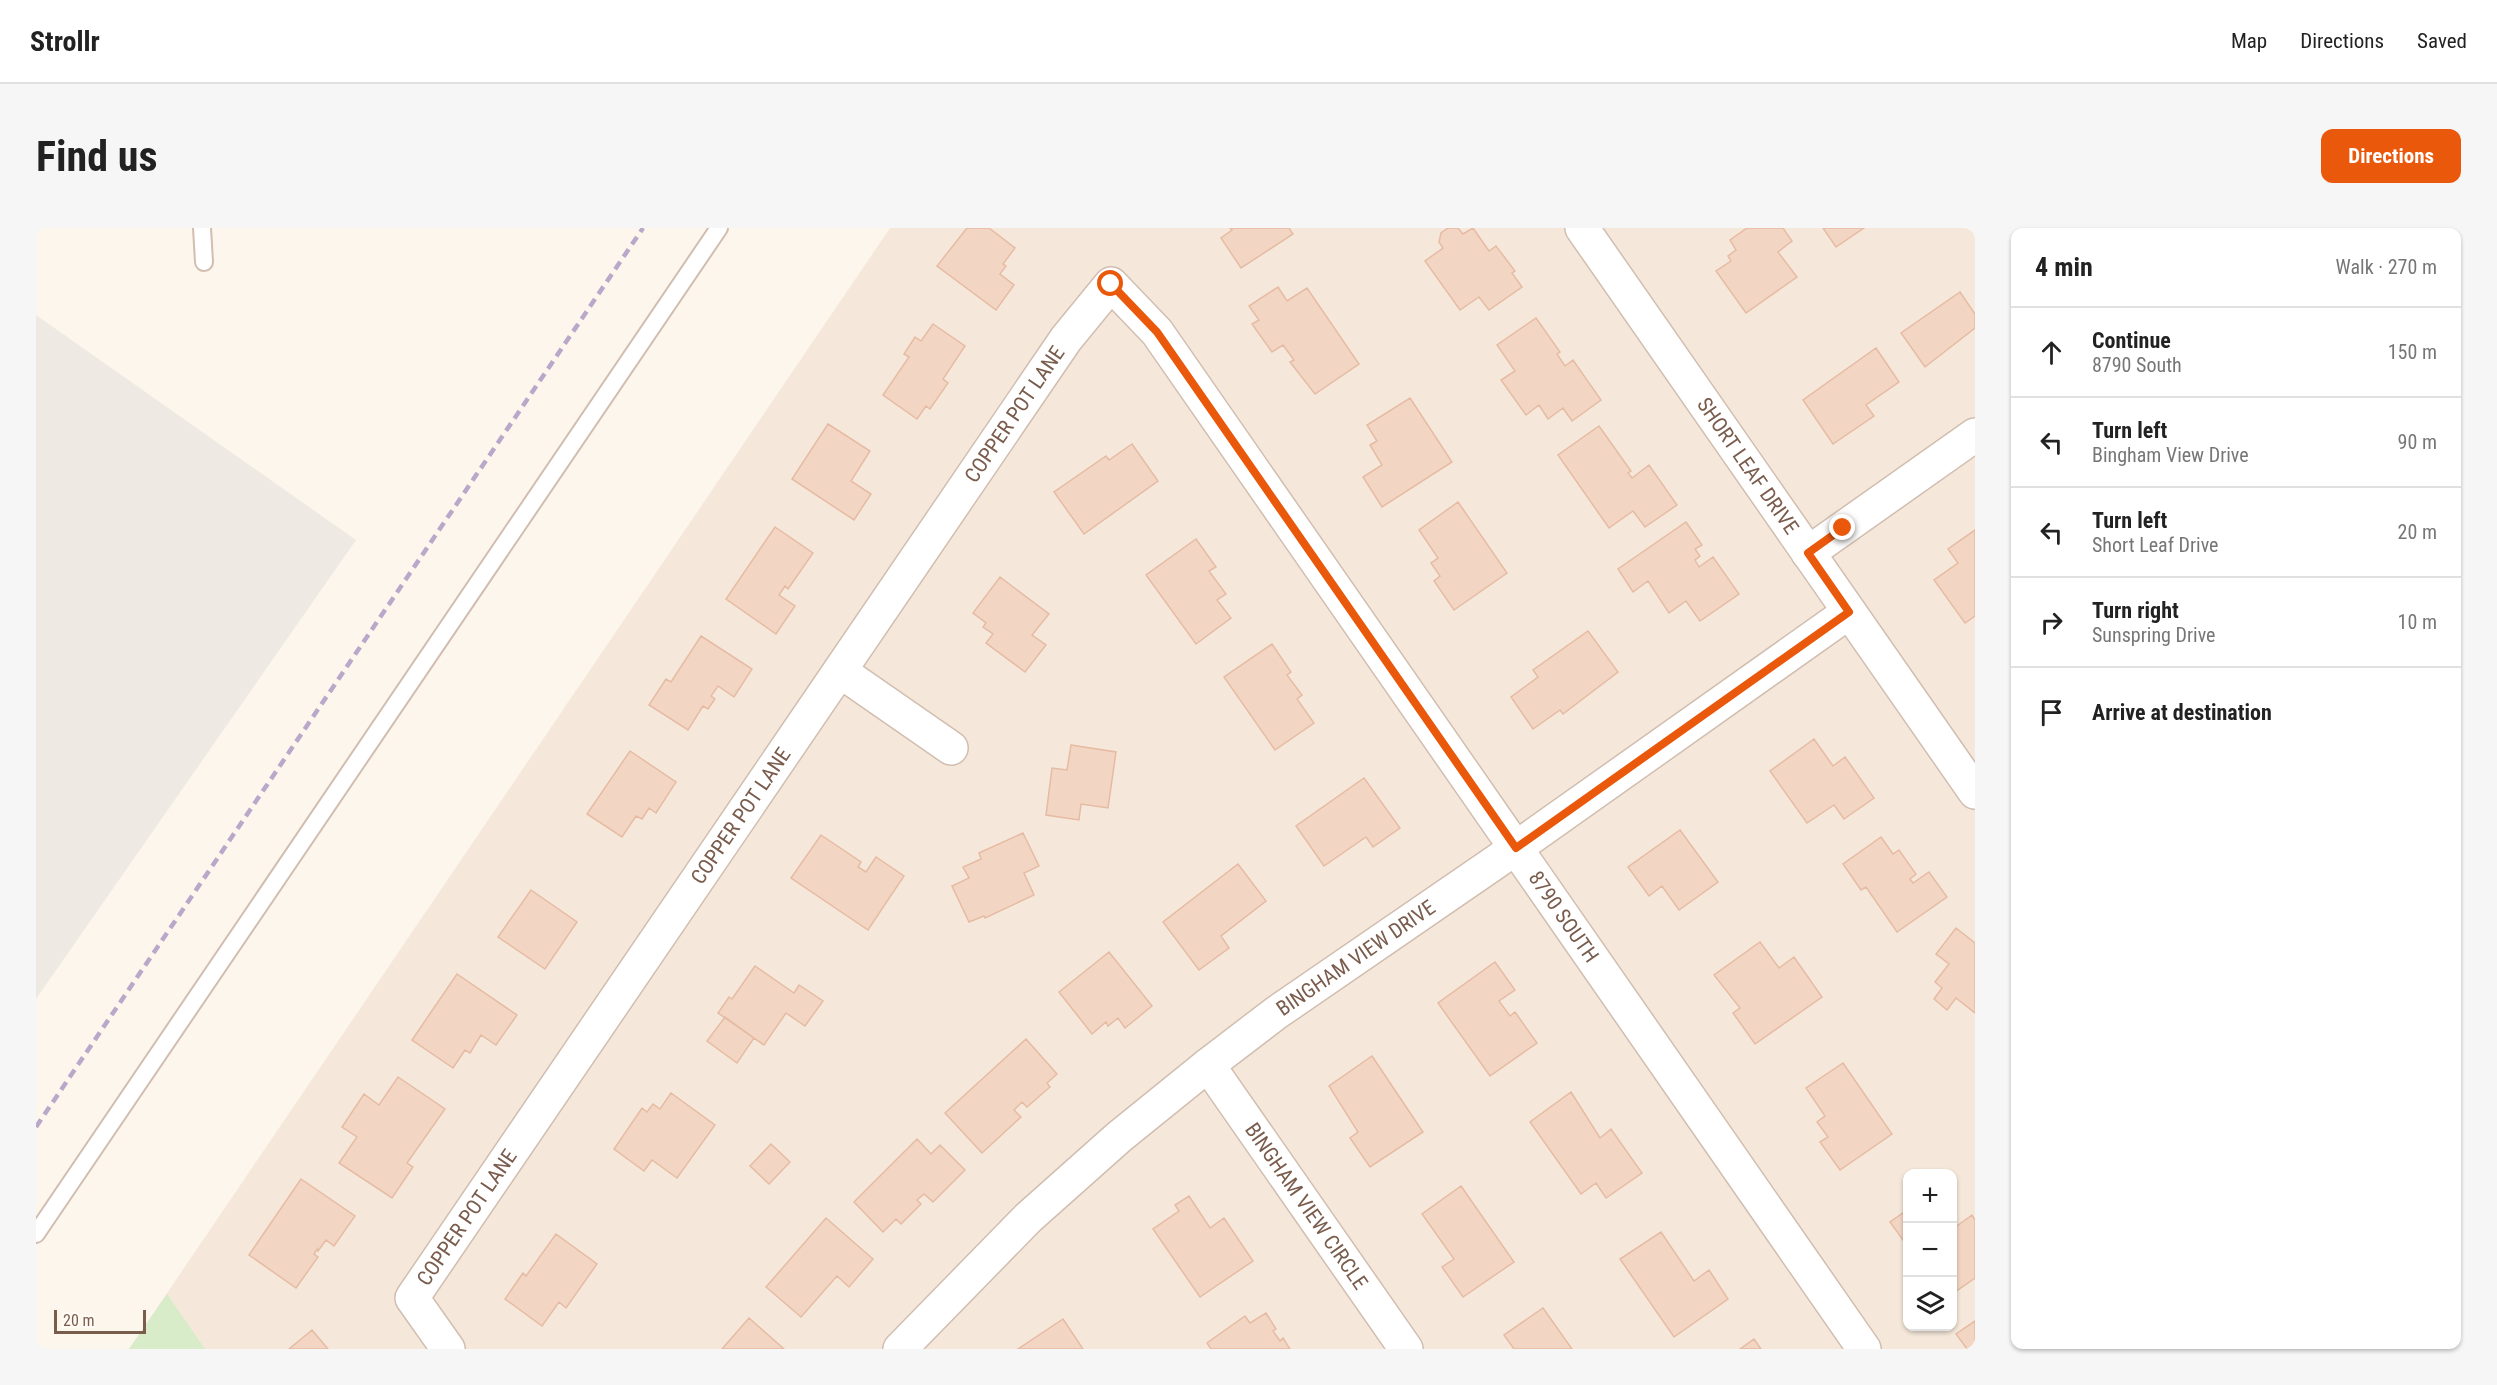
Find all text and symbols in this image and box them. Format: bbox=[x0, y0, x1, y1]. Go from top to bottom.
text: Strollr bbox=[30, 25, 100, 58]
text: Map bbox=[2231, 29, 2267, 53]
text: Directions bbox=[2300, 29, 2384, 53]
text: Saved bbox=[2417, 29, 2467, 53]
button: Directions bbox=[2321, 129, 2461, 183]
text: Find us bbox=[36, 132, 157, 181]
text: 4 min bbox=[2035, 252, 2093, 282]
text: Walk · 270 m bbox=[2336, 255, 2437, 279]
route start bbox=[1097, 270, 1123, 296]
text: Continue bbox=[2092, 328, 2171, 353]
icon: ahead bbox=[2035, 336, 2068, 369]
text: 150 m bbox=[2388, 340, 2437, 364]
street label: COPPER POT LANE bbox=[960, 342, 1069, 487]
text: 8790 South bbox=[2092, 353, 2182, 377]
street label: SHORT LEAF DRIVE bbox=[1692, 393, 1803, 539]
text: Turn left bbox=[2092, 418, 2167, 443]
icon: left bbox=[2035, 426, 2068, 459]
text: 90 m bbox=[2398, 430, 2437, 454]
text: Bingham View Drive bbox=[2092, 443, 2249, 467]
text: Turn left bbox=[2092, 508, 2167, 533]
route end bbox=[1829, 514, 1855, 540]
icon: left bbox=[2035, 516, 2068, 549]
text: 20 m bbox=[2398, 520, 2437, 544]
text: Short Leaf Drive bbox=[2092, 533, 2218, 557]
text: Turn right bbox=[2092, 598, 2179, 623]
icon: right bbox=[2035, 606, 2068, 639]
text: 10 m bbox=[2398, 610, 2437, 634]
text: Sunspring Drive bbox=[2092, 623, 2215, 647]
icon: arrive bbox=[2035, 696, 2068, 729]
text: Arrive at destination bbox=[2092, 700, 2272, 725]
street label: COPPER POT LANE bbox=[686, 743, 796, 888]
street label: 8790 SOUTH bbox=[1524, 867, 1604, 967]
street label: BINGHAM VIEW DRIVE bbox=[1272, 895, 1440, 1021]
street label: BINGHAM VIEW CIRCLE bbox=[1240, 1118, 1373, 1294]
street label: COPPER POT LANE bbox=[412, 1145, 522, 1290]
map controls bbox=[1903, 1169, 1957, 1331]
button: + bbox=[1903, 1169, 1957, 1223]
button: − bbox=[1903, 1223, 1957, 1277]
button: layers bbox=[1903, 1277, 1957, 1331]
scale bar bbox=[54, 1307, 146, 1334]
text: 20 m bbox=[63, 1311, 95, 1330]

